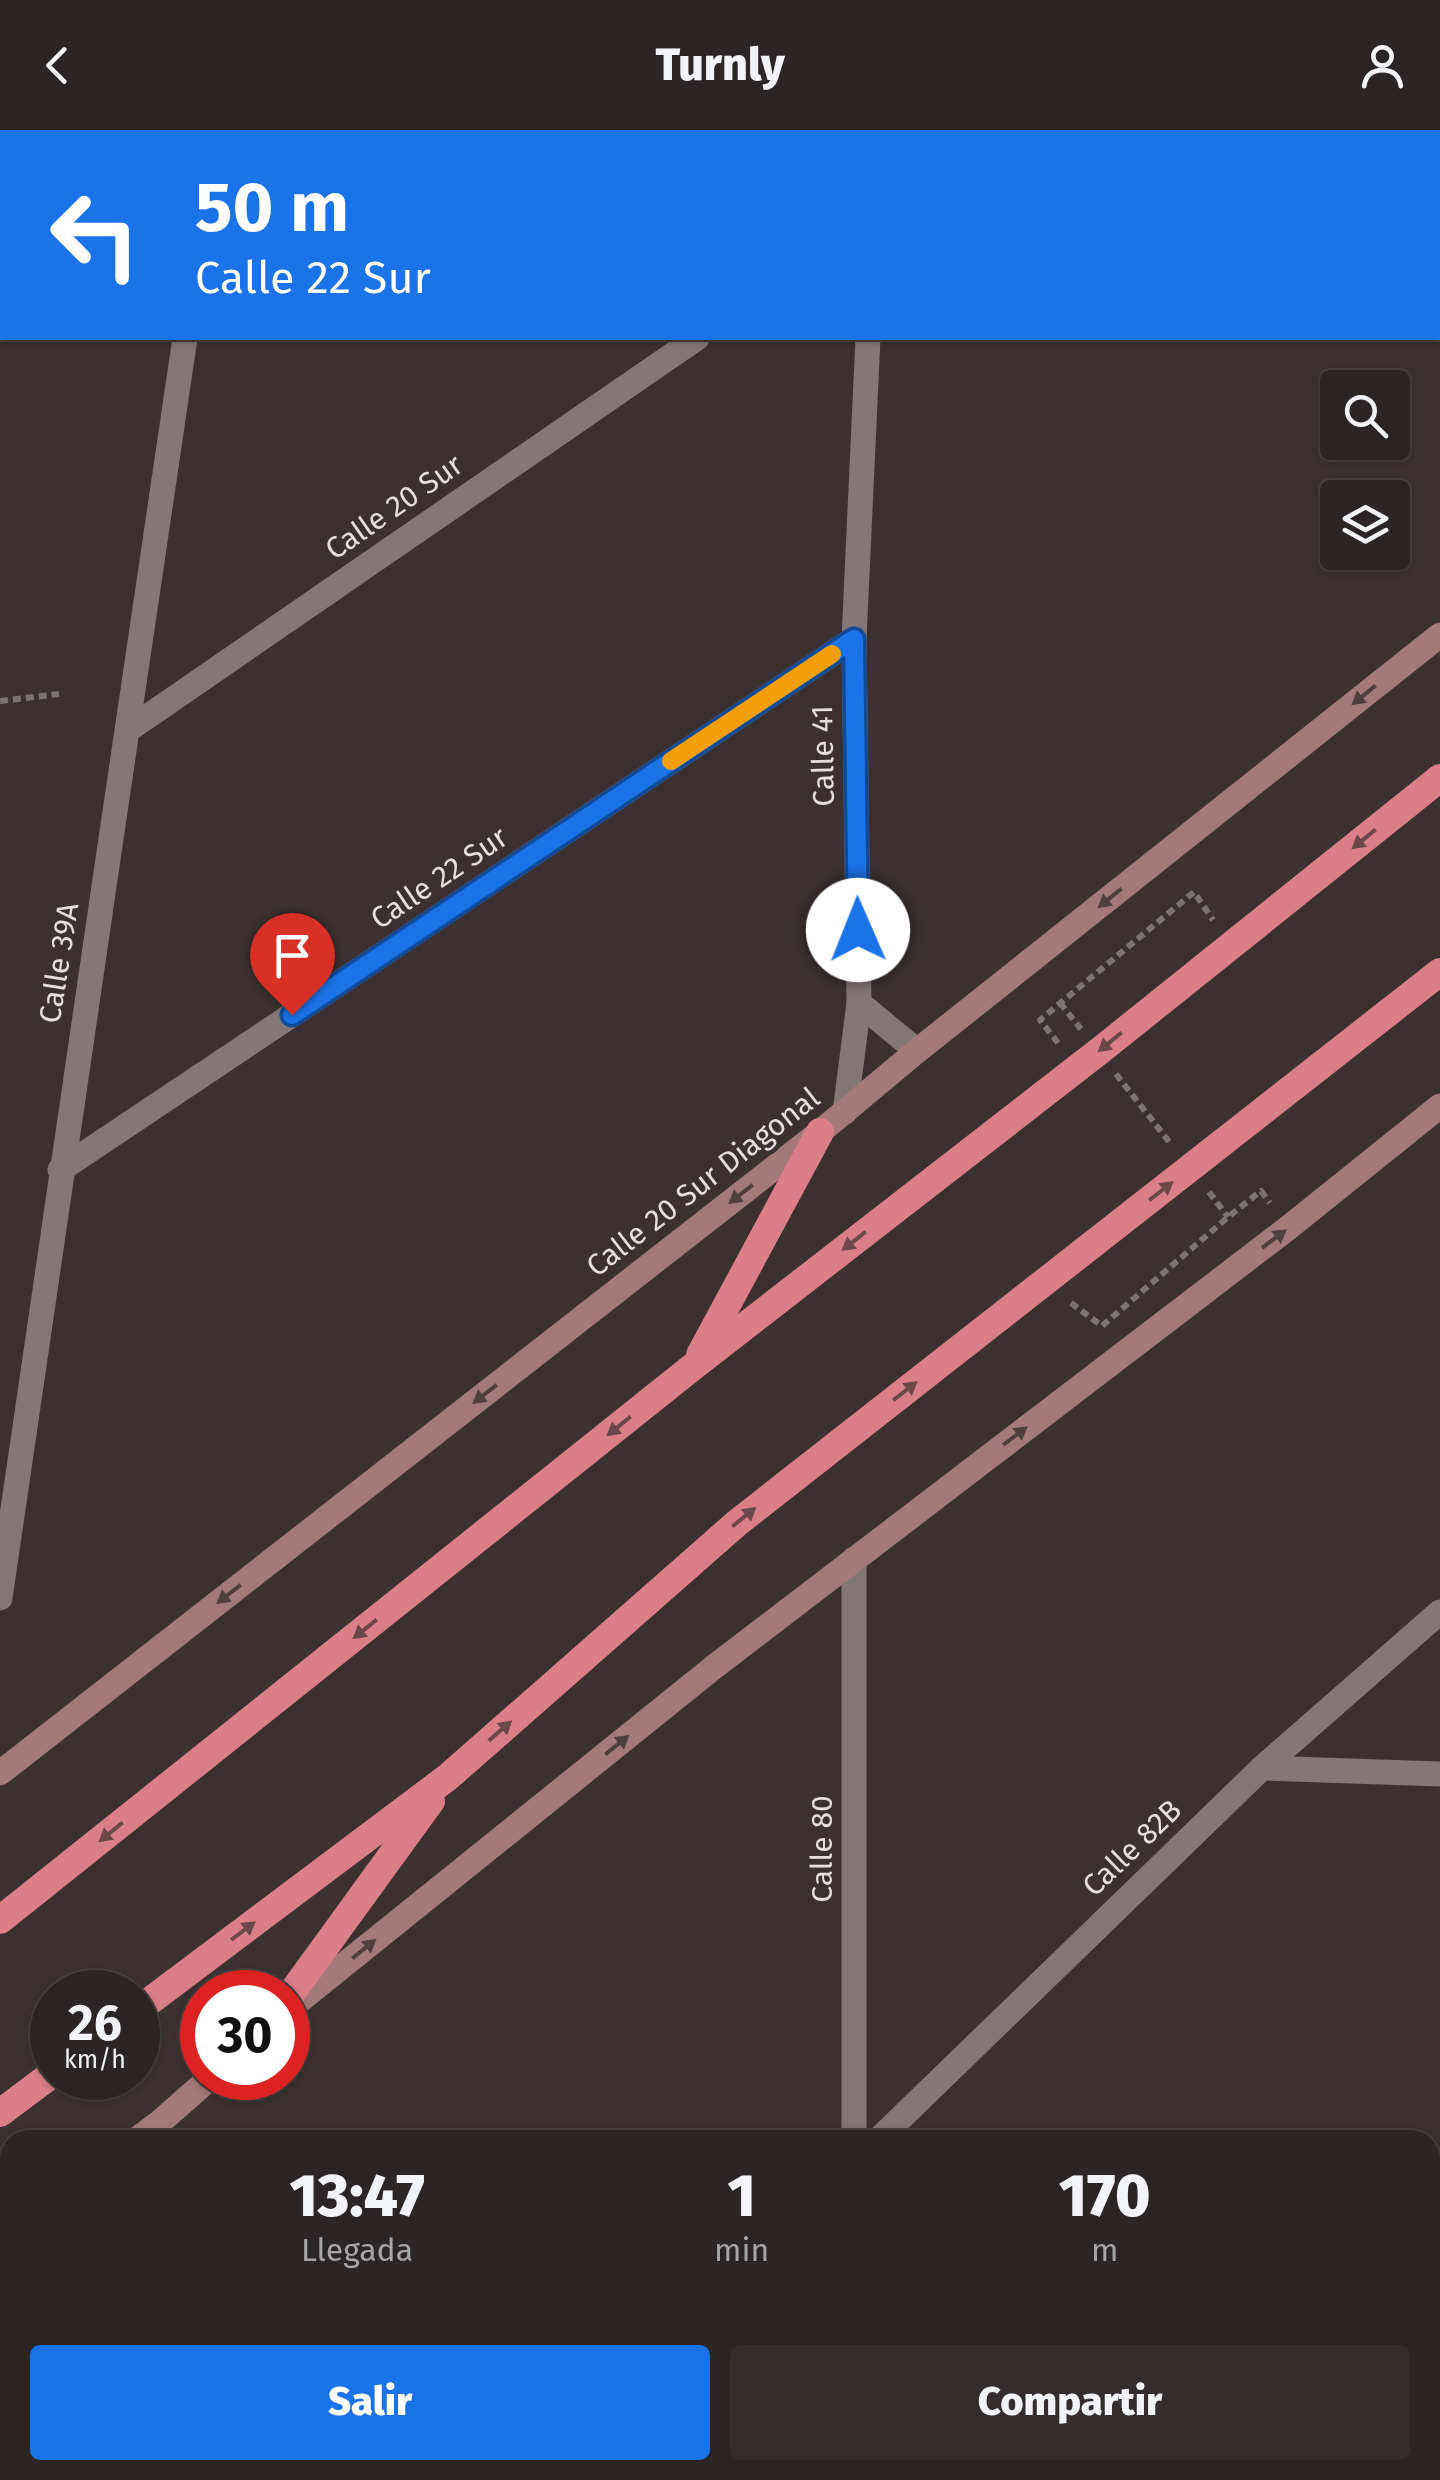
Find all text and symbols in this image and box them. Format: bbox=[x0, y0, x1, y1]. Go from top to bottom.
icon: back bbox=[30, 38, 85, 93]
text: Turnly bbox=[655, 38, 785, 92]
icon: person bbox=[1355, 38, 1410, 93]
text: 50 m bbox=[195, 166, 349, 250]
icon: left bbox=[30, 170, 160, 300]
text: Calle 22 Sur bbox=[195, 251, 431, 305]
map controls bbox=[1320, 370, 1410, 570]
button: search bbox=[1320, 370, 1410, 460]
street label: Calle 20 Sur bbox=[318, 446, 470, 567]
button: layers bbox=[1320, 480, 1410, 570]
one-way arrow bbox=[1351, 684, 1376, 705]
street label: Calle 41 bbox=[804, 705, 842, 807]
street label: Calle 22 Sur bbox=[364, 819, 515, 937]
one-way arrow bbox=[1351, 828, 1377, 849]
position arrow bbox=[806, 878, 910, 982]
one-way arrow bbox=[1097, 887, 1122, 908]
street label: Calle 39A bbox=[32, 899, 86, 1026]
pin bbox=[250, 913, 335, 1016]
icon: arrive bbox=[265, 928, 320, 983]
one-way arrow bbox=[1097, 1030, 1123, 1052]
street label: Calle 20 Sur Diagonal bbox=[579, 1080, 827, 1284]
one-way arrow bbox=[1148, 1181, 1173, 1202]
one-way arrow bbox=[728, 1183, 754, 1204]
one-way arrow bbox=[841, 1230, 866, 1251]
one-way arrow bbox=[1261, 1230, 1287, 1250]
one-way arrow bbox=[892, 1381, 917, 1402]
one-way arrow bbox=[472, 1383, 498, 1404]
one-way arrow bbox=[606, 1415, 631, 1436]
one-way arrow bbox=[1002, 1426, 1028, 1447]
one-way arrow bbox=[732, 1507, 757, 1528]
one-way arrow bbox=[216, 1584, 242, 1604]
one-way arrow bbox=[352, 1618, 377, 1639]
one-way arrow bbox=[487, 1721, 512, 1743]
one-way arrow bbox=[604, 1735, 630, 1756]
street label: Calle 82B bbox=[1075, 1792, 1189, 1904]
street label: Calle 80 bbox=[804, 1795, 840, 1903]
one-way arrow bbox=[98, 1821, 124, 1841]
one-way arrow bbox=[230, 1921, 256, 1941]
one-way arrow bbox=[351, 1939, 376, 1960]
speed limit sign: 30 bbox=[180, 1970, 310, 2100]
text: 26 bbox=[68, 1993, 122, 2053]
text: km/h bbox=[64, 2045, 126, 2075]
text: 13:47 bbox=[289, 2160, 425, 2232]
text: 1 bbox=[728, 2160, 756, 2232]
text: 170 bbox=[1059, 2160, 1151, 2232]
text: Llegada bbox=[301, 2231, 413, 2269]
text: min bbox=[714, 2231, 769, 2269]
text: m bbox=[1091, 2231, 1118, 2269]
button: Salir bbox=[30, 2345, 710, 2460]
button: Compartir bbox=[730, 2345, 1410, 2460]

